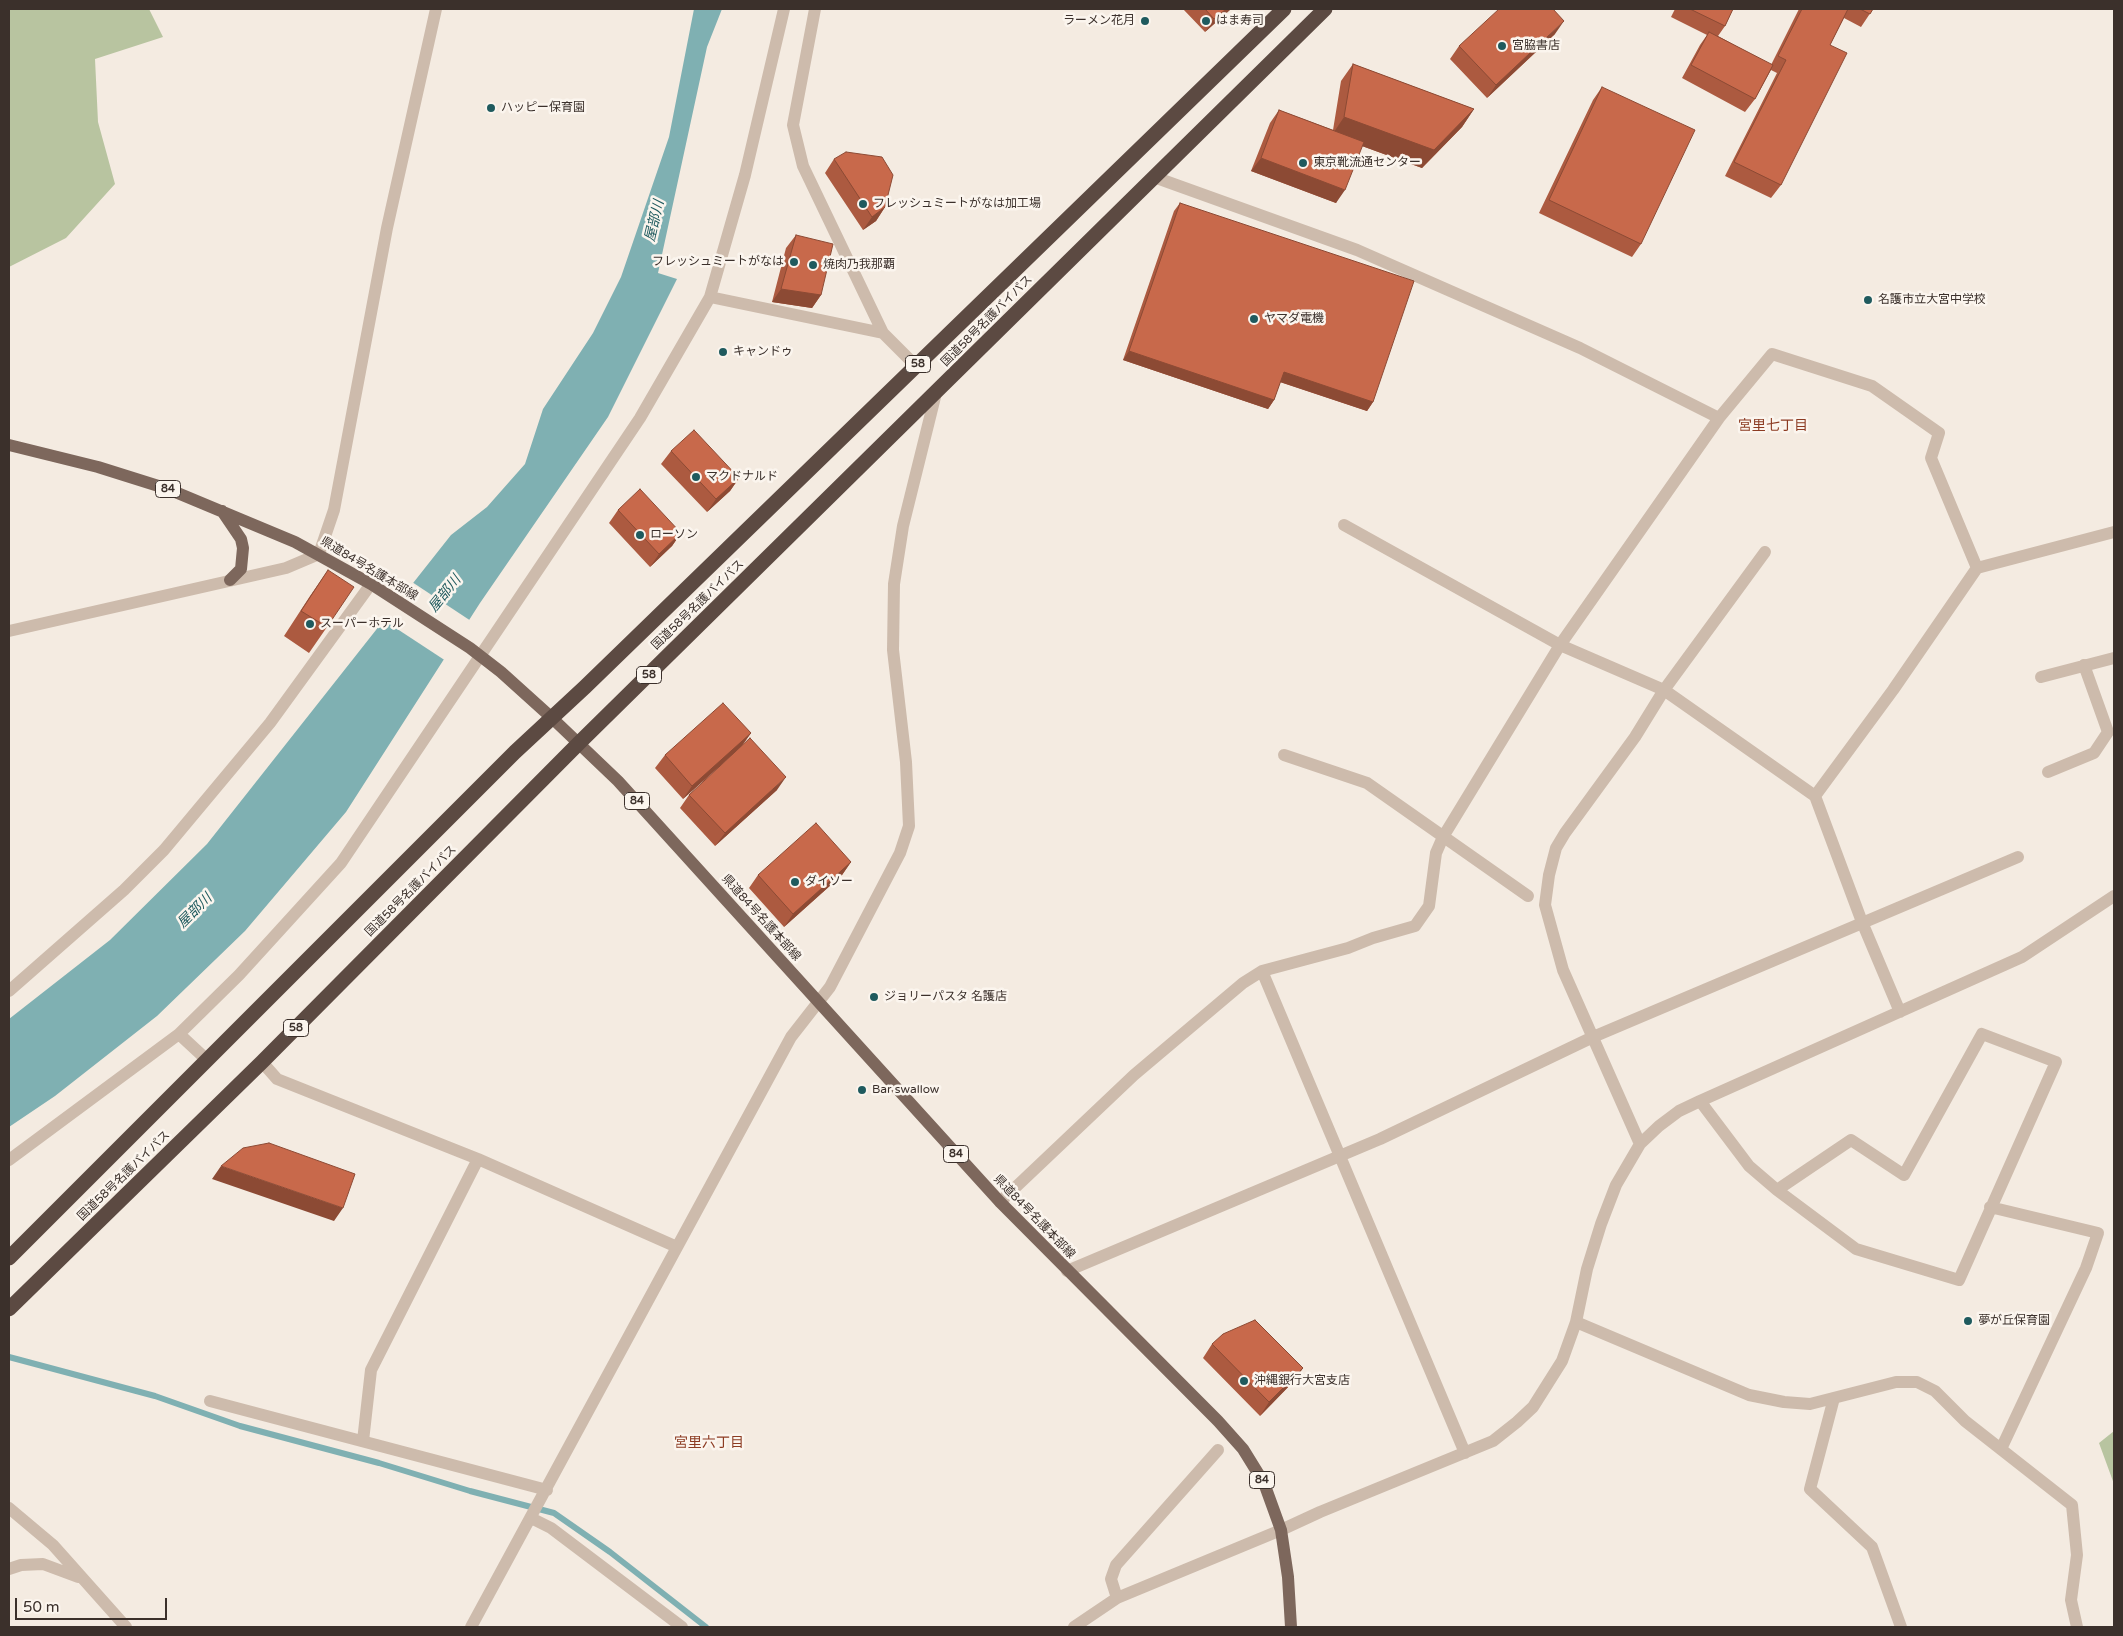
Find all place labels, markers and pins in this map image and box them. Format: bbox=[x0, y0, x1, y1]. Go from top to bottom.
place label: ラーメン花月 bbox=[1063, 14, 1135, 28]
place label: はま寿司 bbox=[1216, 14, 1264, 28]
marker: ラーメン花月 bbox=[1139, 15, 1151, 27]
marker: はま寿司 bbox=[1200, 15, 1212, 27]
place label: 宮脇書店 bbox=[1512, 39, 1560, 53]
marker: 宮脇書店 bbox=[1496, 40, 1508, 52]
place label: ハッピー保育園 bbox=[501, 101, 585, 115]
marker: ハッピー保育園 bbox=[485, 102, 497, 114]
place label: 東京靴流通センター bbox=[1313, 156, 1421, 170]
marker: 東京靴流通センター bbox=[1297, 157, 1309, 169]
place label: フレッシュミートがなは加工場 bbox=[873, 197, 1041, 211]
marker: フレッシュミートがなは加工場 bbox=[857, 198, 869, 210]
place label: フレッシュミートがなは bbox=[652, 255, 784, 269]
marker: フレッシュミートがなは bbox=[788, 256, 800, 268]
place label: 焼肉乃我那覇 bbox=[823, 258, 895, 272]
marker: 焼肉乃我那覇 bbox=[807, 259, 819, 271]
place label: 名護市立大宮中学校 bbox=[1878, 293, 1986, 307]
marker: 名護市立大宮中学校 bbox=[1862, 294, 1874, 306]
place label: ヤマダ電機 bbox=[1264, 312, 1324, 326]
marker: ヤマダ電機 bbox=[1248, 313, 1260, 325]
place label: キャンドゥ bbox=[733, 345, 793, 359]
marker: キャンドゥ bbox=[717, 346, 729, 358]
place label: マクドナルド bbox=[706, 470, 778, 484]
marker: マクドナルド bbox=[690, 471, 702, 483]
place label: ローソン bbox=[650, 528, 698, 542]
marker: ローソン bbox=[634, 529, 646, 541]
place label: スーパーホテル bbox=[320, 617, 404, 631]
marker: スーパーホテル bbox=[304, 618, 316, 630]
place label: ダイソー bbox=[805, 875, 853, 889]
marker: ダイソー bbox=[789, 876, 801, 888]
place label: ジョリーパスタ 名護店 bbox=[884, 990, 1007, 1004]
marker: ジョリーパスタ 名護店 bbox=[868, 991, 880, 1003]
place label: Bar swallow bbox=[872, 1083, 939, 1097]
marker: Bar swallow bbox=[856, 1084, 868, 1096]
place label: 夢が丘保育園 bbox=[1978, 1314, 2050, 1328]
marker: 夢が丘保育園 bbox=[1962, 1315, 1974, 1327]
place label: 沖縄銀行大宮支店 bbox=[1254, 1374, 1350, 1388]
marker: 沖縄銀行大宮支店 bbox=[1238, 1375, 1250, 1387]

